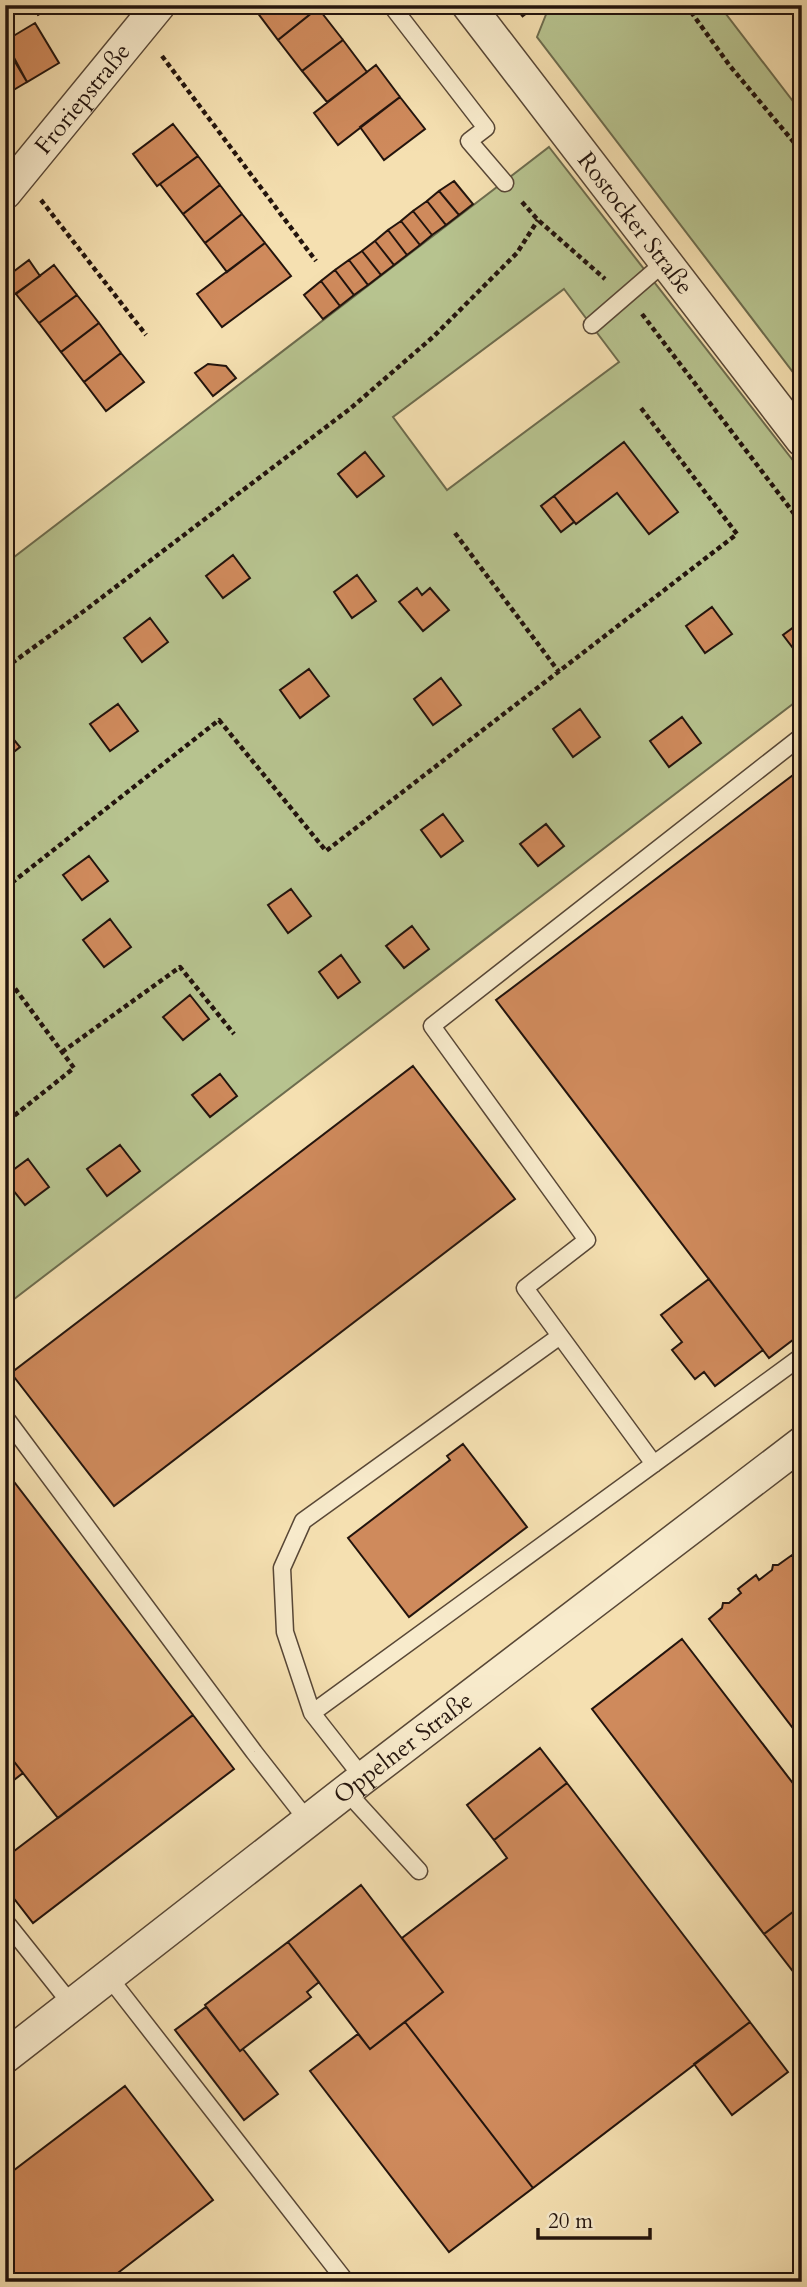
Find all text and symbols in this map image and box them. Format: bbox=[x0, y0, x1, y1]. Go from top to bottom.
street label: Froriepstraße bbox=[27, 36, 138, 161]
street label: Rostocker Straße bbox=[570, 145, 701, 302]
street label: Oppelner Straße bbox=[327, 1684, 480, 1812]
scale bar bbox=[538, 2196, 650, 2240]
text: 20 m bbox=[548, 2207, 593, 2236]

